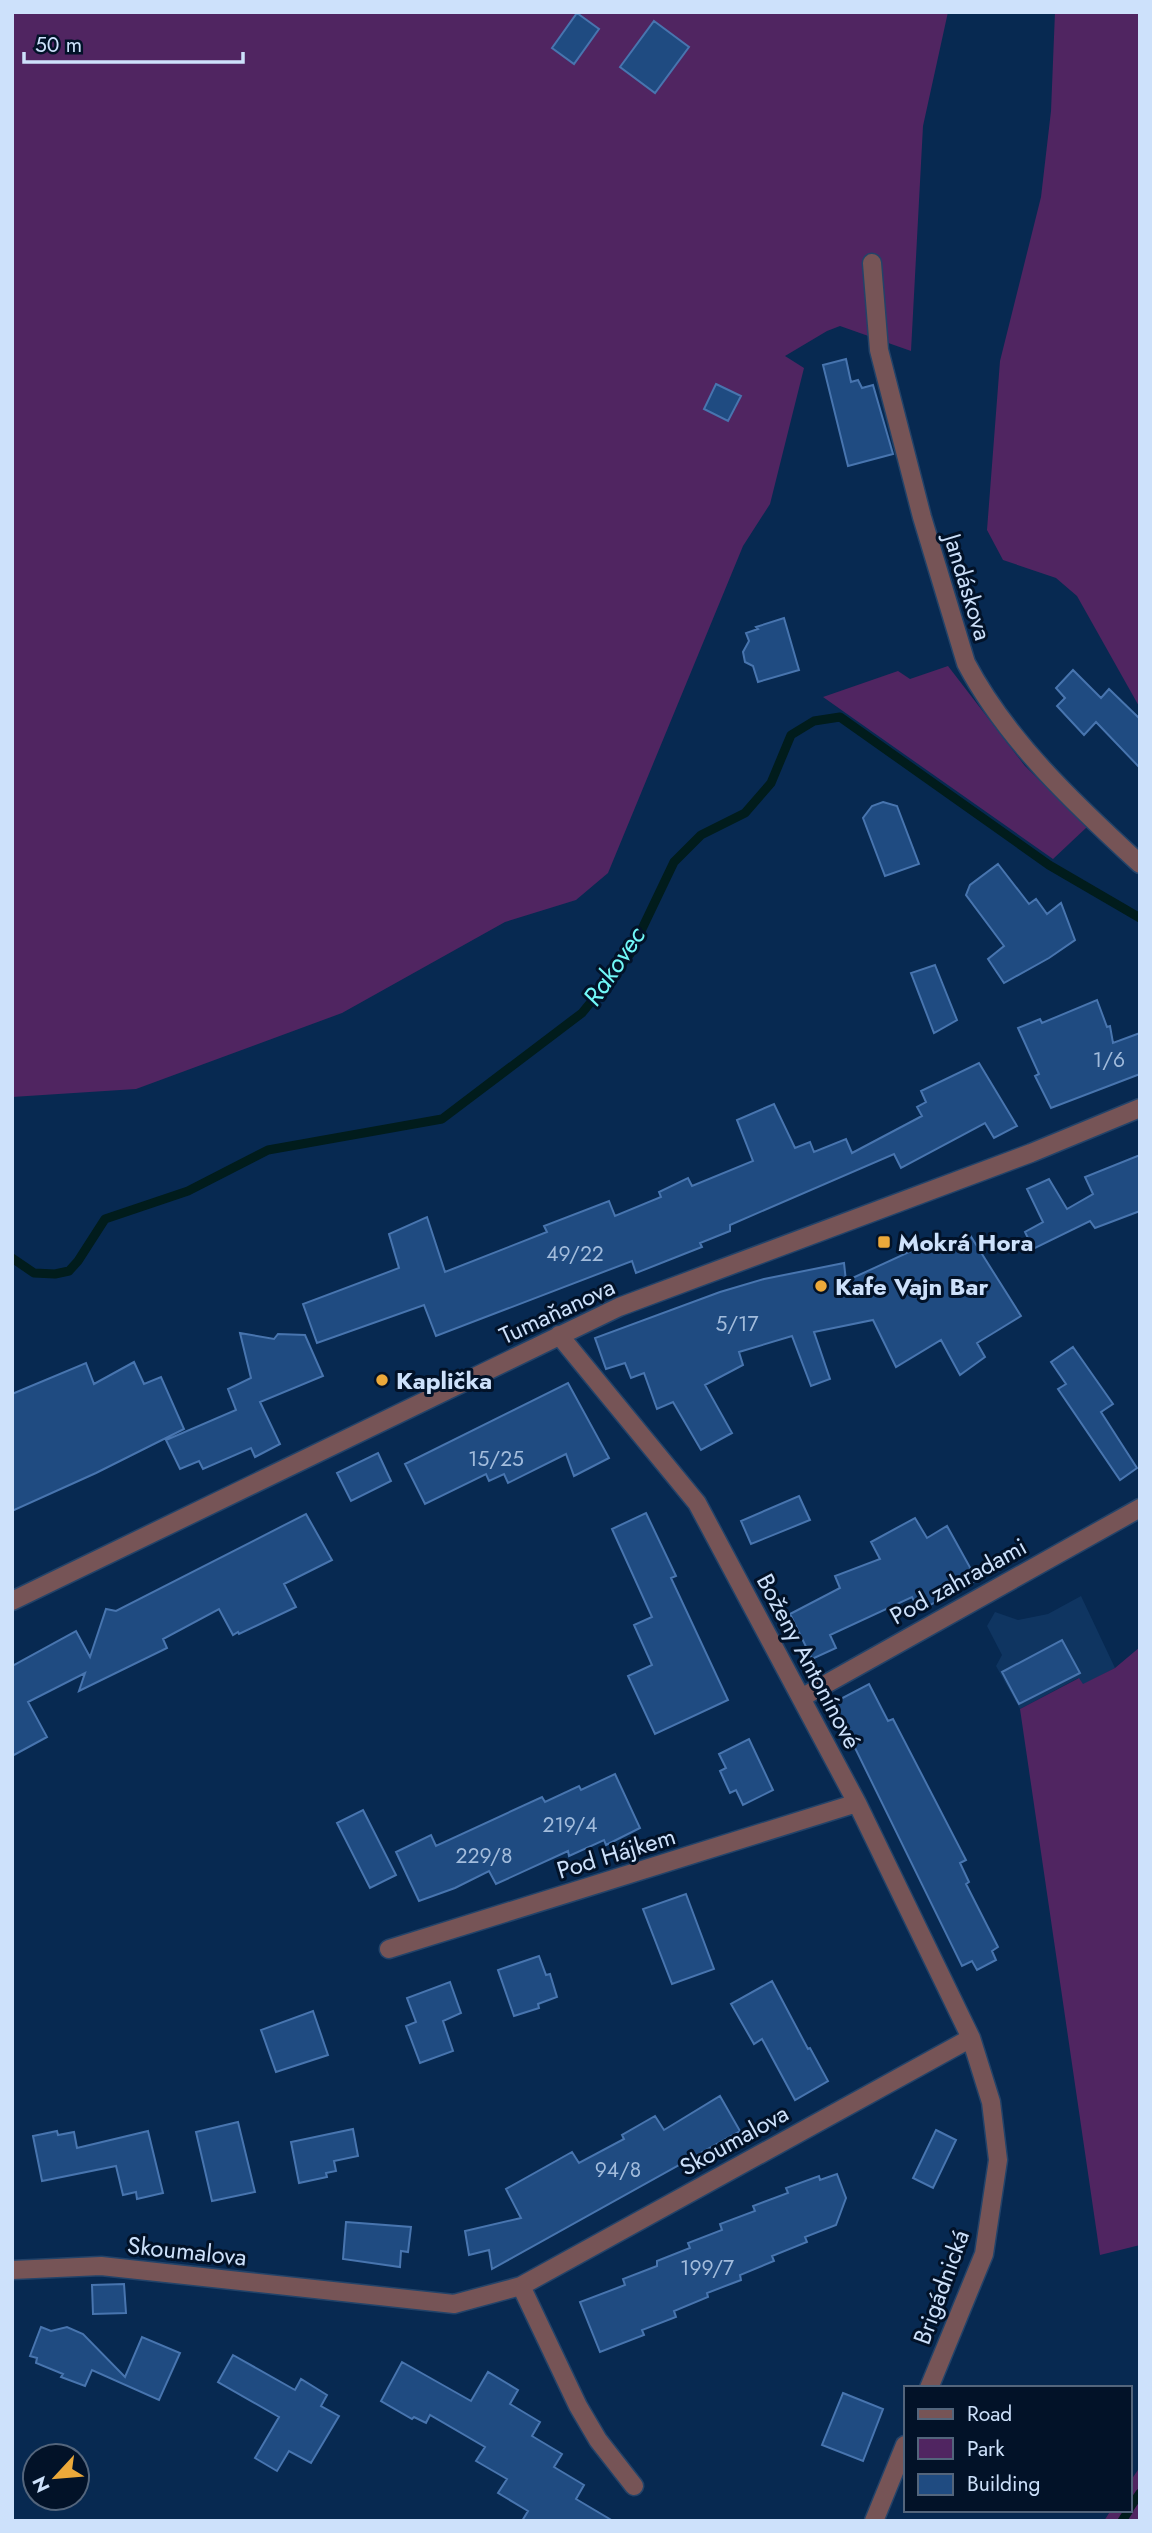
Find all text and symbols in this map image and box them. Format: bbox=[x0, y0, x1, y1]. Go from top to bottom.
scale bar bbox=[24, 21, 243, 65]
text: 50 m bbox=[35, 30, 82, 60]
street label: Jandáskova bbox=[934, 526, 1001, 645]
water label: Rakovec bbox=[574, 918, 655, 1013]
house number: 1/6 bbox=[1093, 1045, 1125, 1075]
place label: Mokrá Hora bbox=[898, 1225, 1033, 1260]
marker: Mokrá Hora bbox=[876, 1234, 892, 1250]
house number: 49/22 bbox=[546, 1239, 604, 1269]
street label: Tumaňanova bbox=[494, 1269, 620, 1353]
place label: Kafe Vajn Bar bbox=[835, 1269, 988, 1304]
marker: Kafe Vajn Bar bbox=[813, 1278, 829, 1294]
house number: 5/17 bbox=[715, 1309, 759, 1339]
place label: Kaplička bbox=[396, 1363, 492, 1398]
marker: Kaplička bbox=[374, 1372, 390, 1388]
house number: 15/25 bbox=[468, 1444, 524, 1474]
street label: Pod zahradami bbox=[883, 1529, 1033, 1633]
street label: Boženy Antonínové bbox=[748, 1567, 870, 1755]
house number: 219/4 bbox=[542, 1810, 598, 1840]
street label: Pod Hájkem bbox=[552, 1818, 680, 1888]
house number: 229/8 bbox=[456, 1841, 512, 1871]
street label: Skoumalova bbox=[673, 2096, 795, 2184]
house number: 94/8 bbox=[595, 2155, 641, 2185]
street label: Brigádnická bbox=[904, 2225, 978, 2349]
street label: Skoumalova bbox=[126, 2227, 248, 2275]
house number: 199/7 bbox=[680, 2253, 734, 2283]
legend bbox=[904, 2386, 1131, 2512]
text: Road bbox=[967, 2399, 1012, 2429]
text: Park bbox=[967, 2434, 1005, 2464]
north arrow bbox=[21, 2442, 91, 2512]
text: Building bbox=[967, 2469, 1040, 2499]
text: N bbox=[26, 2472, 57, 2497]

